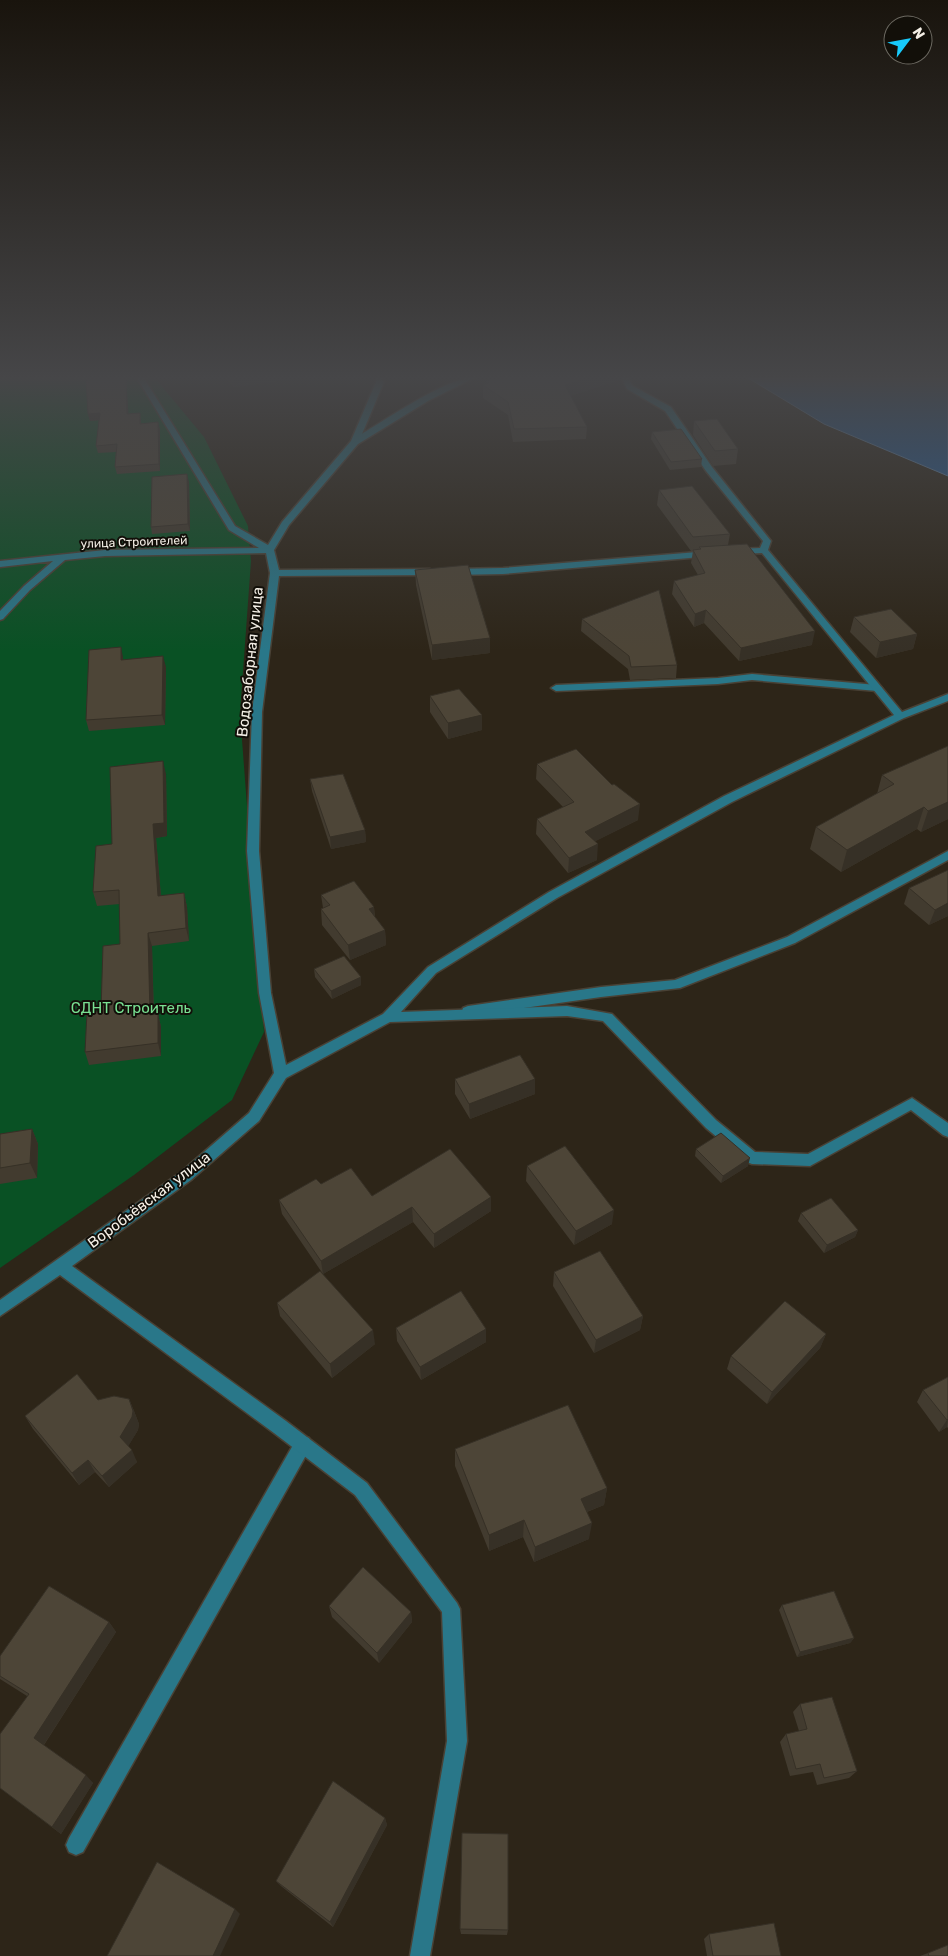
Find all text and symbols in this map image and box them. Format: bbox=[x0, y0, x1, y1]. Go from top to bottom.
north arrow bbox=[883, 15, 933, 65]
text: N bbox=[909, 25, 928, 42]
street label: улица Строителей bbox=[80, 533, 188, 551]
street label: Водозаборная улица bbox=[233, 586, 267, 738]
park label: СДНТ Строитель bbox=[71, 999, 192, 1017]
street label: Воробьёвская улица bbox=[84, 1148, 214, 1252]

